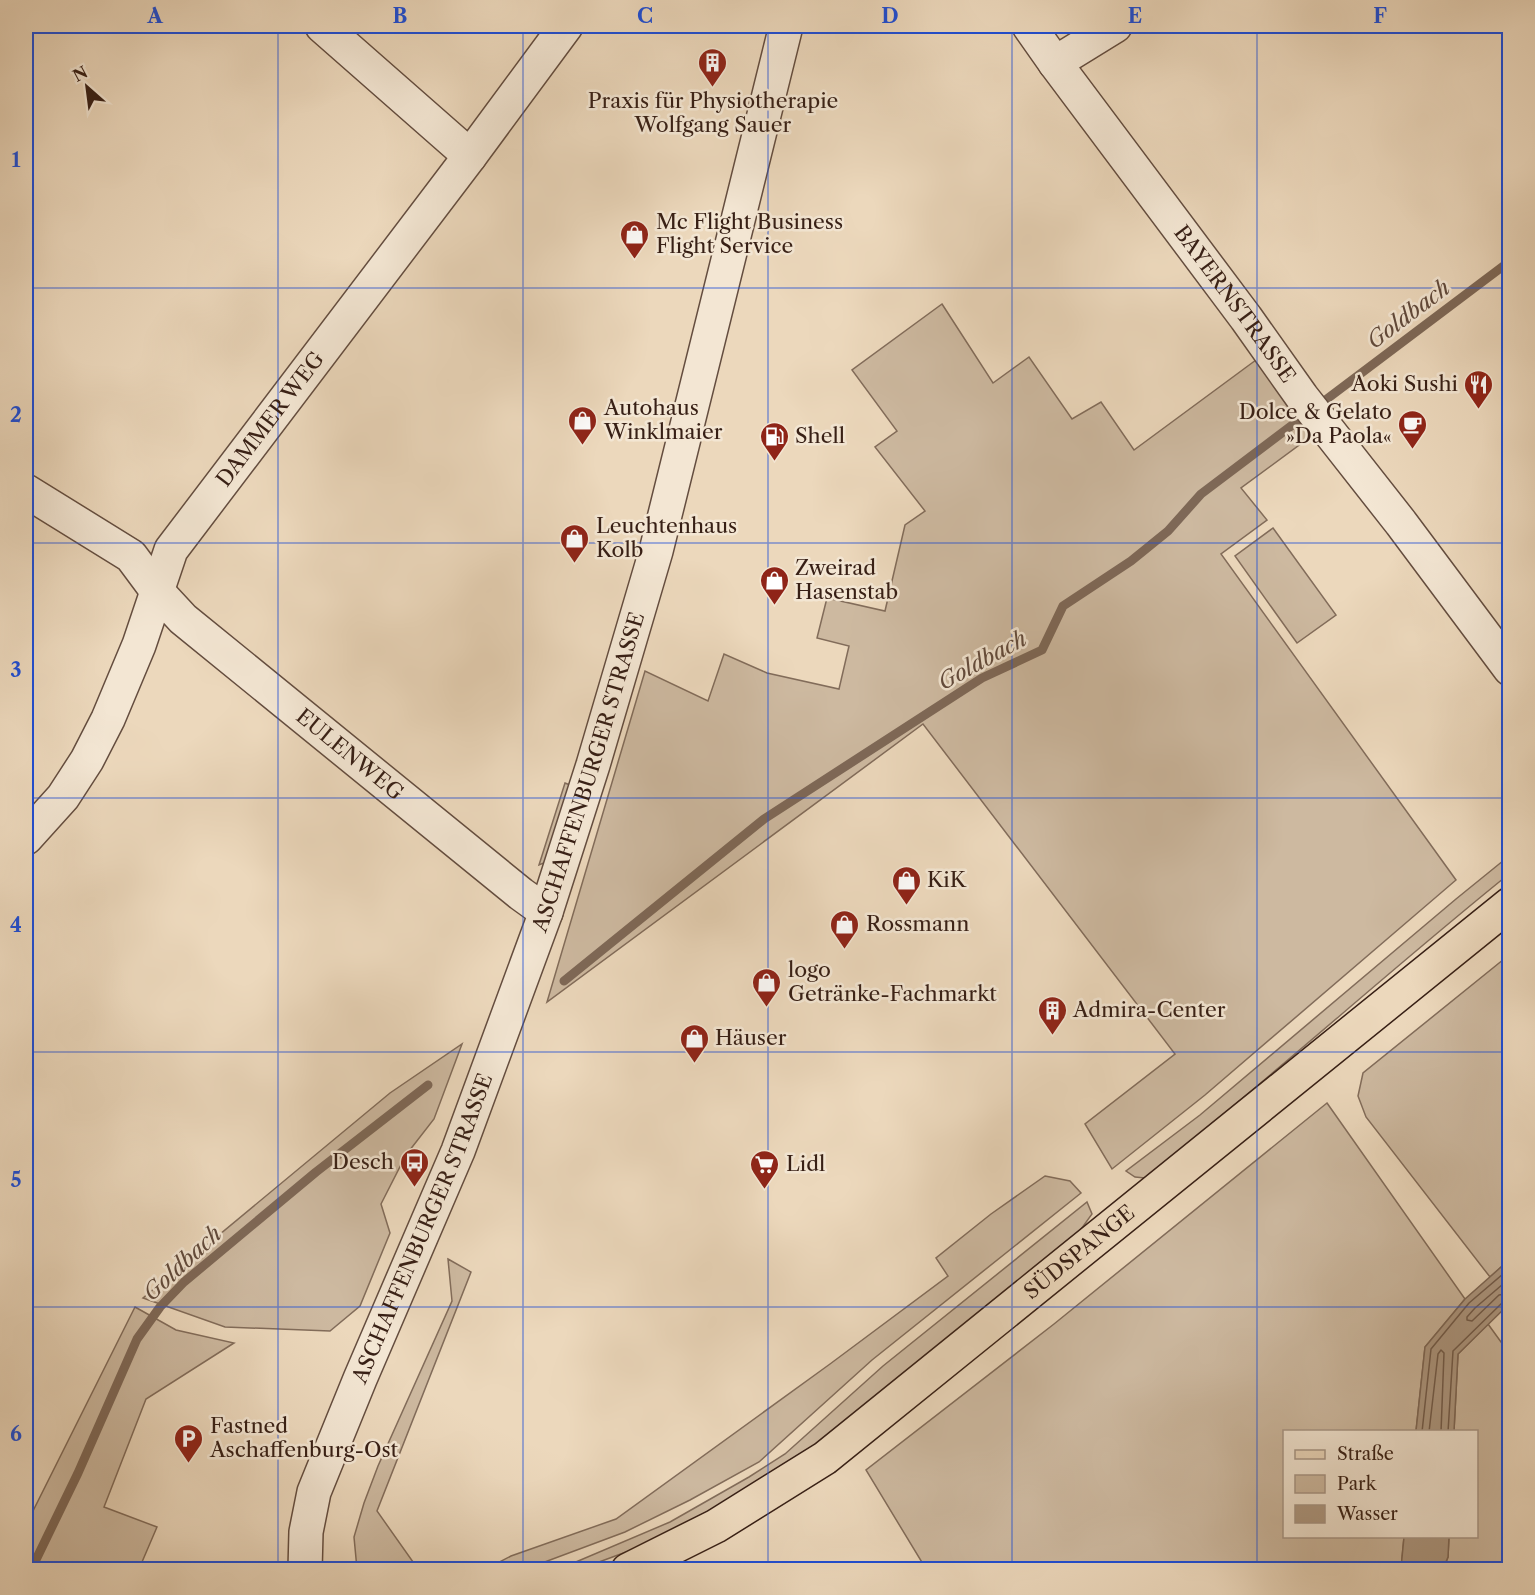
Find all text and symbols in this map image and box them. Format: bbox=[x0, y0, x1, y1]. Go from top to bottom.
text: A bbox=[146, 4, 163, 28]
text: B bbox=[393, 4, 408, 28]
text: C bbox=[637, 4, 653, 28]
text: D bbox=[881, 4, 899, 28]
text: E bbox=[1128, 4, 1142, 28]
text: F bbox=[1373, 4, 1387, 28]
building icon: Praxis für Physiotherapie Wolfgang Sauer bbox=[697, 46, 729, 88]
north arrow bbox=[57, 57, 117, 117]
text: N bbox=[69, 62, 91, 86]
place label: Praxis für Physiotherapie Wolfgang Sauer bbox=[588, 88, 838, 137]
text: 1 bbox=[12, 148, 21, 172]
place label: Mc Flight Business Flight Service bbox=[656, 209, 843, 258]
shop icon: Mc Flight Business Flight Service bbox=[619, 218, 651, 260]
street label: BAYERNSTRASSE bbox=[1169, 220, 1301, 388]
water label: Goldbach bbox=[1361, 274, 1455, 354]
street label: DAMMER WEG bbox=[211, 347, 329, 491]
restaurant icon: Aoki Sushi bbox=[1463, 368, 1495, 410]
place label: Aoki Sushi bbox=[1351, 371, 1458, 396]
place label: Autohaus Winklmaier bbox=[603, 395, 723, 444]
place label: Dolce & Gelato »Da Paola« bbox=[1239, 399, 1392, 448]
text: 2 bbox=[10, 403, 22, 427]
shop icon: Autohaus Winklmaier bbox=[567, 404, 599, 446]
cafe icon: Dolce & Gelato »Da Paola« bbox=[1397, 408, 1429, 450]
fuel station icon: Shell bbox=[758, 420, 790, 462]
place label: Shell bbox=[795, 423, 845, 448]
place label: Leuchtenhaus Kolb bbox=[596, 513, 737, 562]
shop icon: Leuchtenhaus Kolb bbox=[559, 522, 591, 564]
place label: Zweirad Hasenstab bbox=[795, 555, 898, 604]
shop icon: Zweirad Hasenstab bbox=[758, 564, 790, 606]
street label: ASCHAFFENBURGER STRASSE bbox=[526, 609, 649, 936]
water label: Goldbach bbox=[933, 625, 1031, 696]
text: 3 bbox=[10, 658, 22, 682]
street label: EULENWEG bbox=[291, 703, 408, 805]
shop icon: KiK bbox=[890, 864, 922, 906]
place label: KiK bbox=[927, 867, 967, 892]
shop icon: Rossmann bbox=[829, 908, 861, 950]
place label: Rossmann bbox=[866, 911, 969, 936]
text: 4 bbox=[10, 913, 22, 937]
place label: logo Getränke-Fachmarkt bbox=[788, 957, 997, 1006]
shop icon: logo Getränke-Fachmarkt bbox=[751, 966, 783, 1008]
building icon: Admira-Center bbox=[1036, 994, 1068, 1036]
place label: Admira-Center bbox=[1072, 997, 1226, 1022]
shop icon: Häuser bbox=[678, 1022, 710, 1064]
place label: Häuser bbox=[715, 1025, 787, 1050]
street label: ASCHAFFENBURGER STRASSE bbox=[346, 1070, 497, 1388]
bus stop icon: Desch bbox=[399, 1146, 431, 1188]
supermarket icon: Lidl bbox=[749, 1148, 781, 1190]
place label: Desch bbox=[332, 1149, 394, 1174]
place label: Lidl bbox=[786, 1151, 825, 1176]
text: 5 bbox=[10, 1168, 22, 1192]
street label: SÜDSPANGE bbox=[1019, 1200, 1140, 1304]
water label: Goldbach bbox=[138, 1220, 227, 1306]
place label: Fastned Aschaffenburg-Ost bbox=[209, 1413, 399, 1462]
text: 6 bbox=[10, 1422, 22, 1446]
parking icon: Fastned Aschaffenburg-Ost bbox=[173, 1422, 205, 1464]
legend bbox=[1283, 1430, 1478, 1538]
text: Straße bbox=[1337, 1443, 1394, 1465]
text: Park bbox=[1337, 1473, 1378, 1495]
text: Wasser bbox=[1336, 1503, 1398, 1525]

